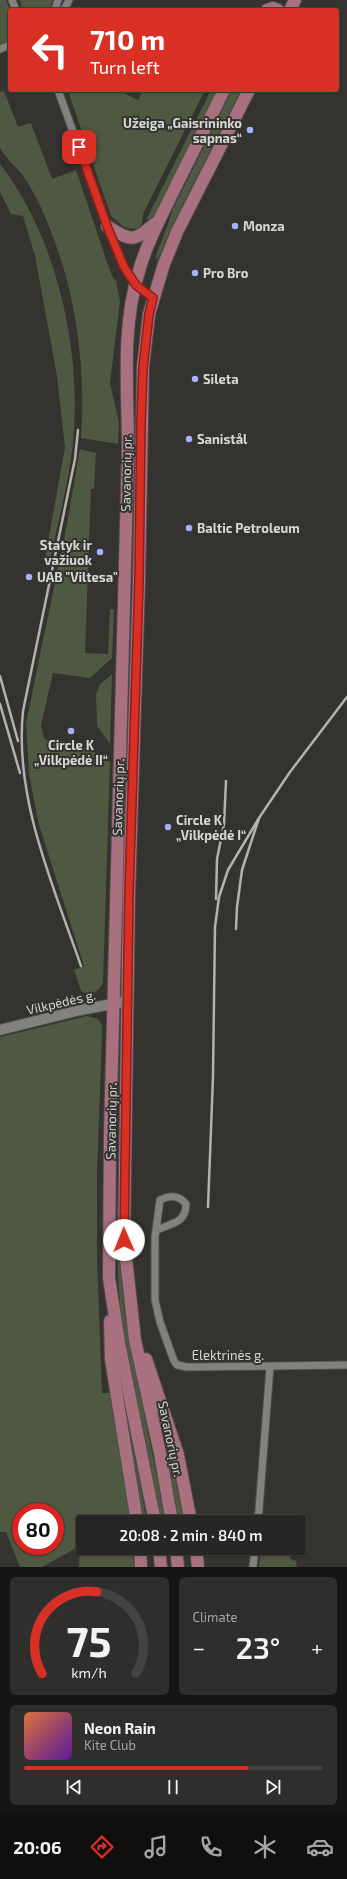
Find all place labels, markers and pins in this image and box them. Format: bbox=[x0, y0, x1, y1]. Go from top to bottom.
place label: Užeiga „Gaisrininko sapnas“ bbox=[123, 115, 242, 146]
marker: Užeiga „Gaisrininko sapnas“ bbox=[245, 125, 255, 135]
pin bbox=[62, 130, 96, 164]
place label: Monza bbox=[243, 218, 285, 234]
marker: Monza bbox=[230, 221, 240, 231]
place label: Pro Bro bbox=[203, 265, 249, 281]
marker: Pro Bro bbox=[190, 268, 200, 278]
place label: Sileta bbox=[203, 371, 239, 387]
marker: Sileta bbox=[190, 374, 200, 384]
place label: Sanistål bbox=[197, 431, 248, 447]
marker: Sanistål bbox=[184, 434, 194, 444]
place label: Baltic Petroleum bbox=[197, 520, 300, 536]
marker: Baltic Petroleum bbox=[184, 523, 194, 533]
place label: Statyk ir važiuok bbox=[40, 537, 93, 568]
marker: Statyk ir važiuok bbox=[95, 547, 105, 557]
place label: UAB "Viltesa" bbox=[37, 569, 118, 585]
marker: UAB "Viltesa" bbox=[24, 572, 34, 582]
marker: Circle K „Vilkpėdė II“ bbox=[66, 726, 76, 736]
place label: Circle K „Vilkpėdė II“ bbox=[34, 737, 108, 768]
place label: Circle K „Vilkpėdė I“ bbox=[176, 812, 246, 843]
marker: Circle K „Vilkpėdė I“ bbox=[163, 822, 173, 832]

